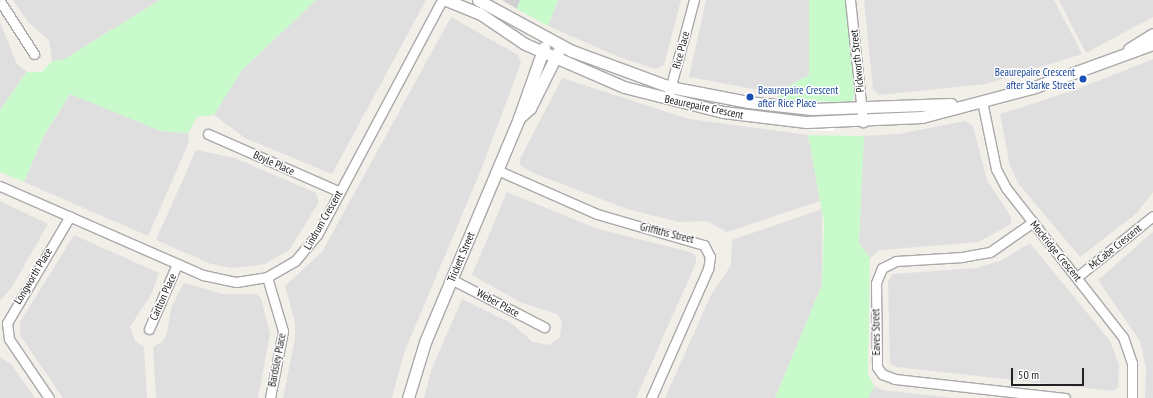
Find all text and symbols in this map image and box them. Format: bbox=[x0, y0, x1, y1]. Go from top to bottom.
street label: Pickworth Street bbox=[847, 29, 867, 93]
street label: Rice Place bbox=[670, 30, 692, 70]
place label: Beaurepaire Crescent after Starke Street bbox=[995, 66, 1075, 92]
marker: Beaurepaire Crescent after Starke Street bbox=[1078, 74, 1088, 84]
place label: Beaurepaire Crescent after Rice Place bbox=[758, 84, 838, 110]
street label: Beaurepaire Crescent bbox=[663, 92, 745, 122]
marker: Beaurepaire Crescent after Rice Place bbox=[745, 92, 755, 102]
street label: Boyle Place bbox=[251, 148, 297, 178]
street label: Lindrum Crescent bbox=[301, 188, 345, 252]
street label: Mockridge Crescent bbox=[1028, 218, 1084, 284]
street label: Griffiths Street bbox=[639, 220, 695, 246]
street label: McCabe Crescent bbox=[1086, 222, 1144, 272]
street label: Trickett Street bbox=[445, 230, 477, 284]
street label: Longworth Place bbox=[11, 246, 55, 306]
street label: Carlton Place bbox=[147, 272, 179, 322]
street label: Weber Place bbox=[474, 286, 522, 320]
street label: Eaves Street bbox=[869, 309, 883, 355]
street label: Bardsley Place bbox=[265, 332, 289, 388]
scale bar bbox=[1013, 360, 1086, 386]
text: 50 m bbox=[1018, 367, 1039, 382]

